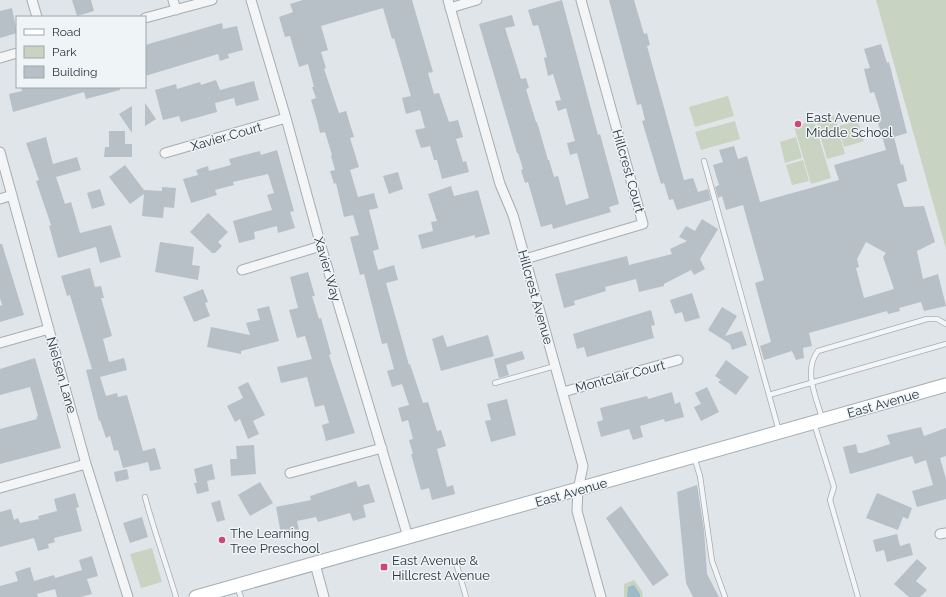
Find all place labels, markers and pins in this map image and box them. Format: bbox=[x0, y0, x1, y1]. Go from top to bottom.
place label: East Avenue Middle School bbox=[806, 110, 893, 140]
marker: East Avenue Middle School bbox=[793, 119, 803, 129]
place label: The Learning Tree Preschool bbox=[230, 526, 320, 556]
marker: The Learning Tree Preschool bbox=[217, 535, 227, 545]
place label: East Avenue & Hillcrest Avenue bbox=[392, 553, 490, 583]
marker: East Avenue & Hillcrest Avenue bbox=[379, 562, 389, 572]

